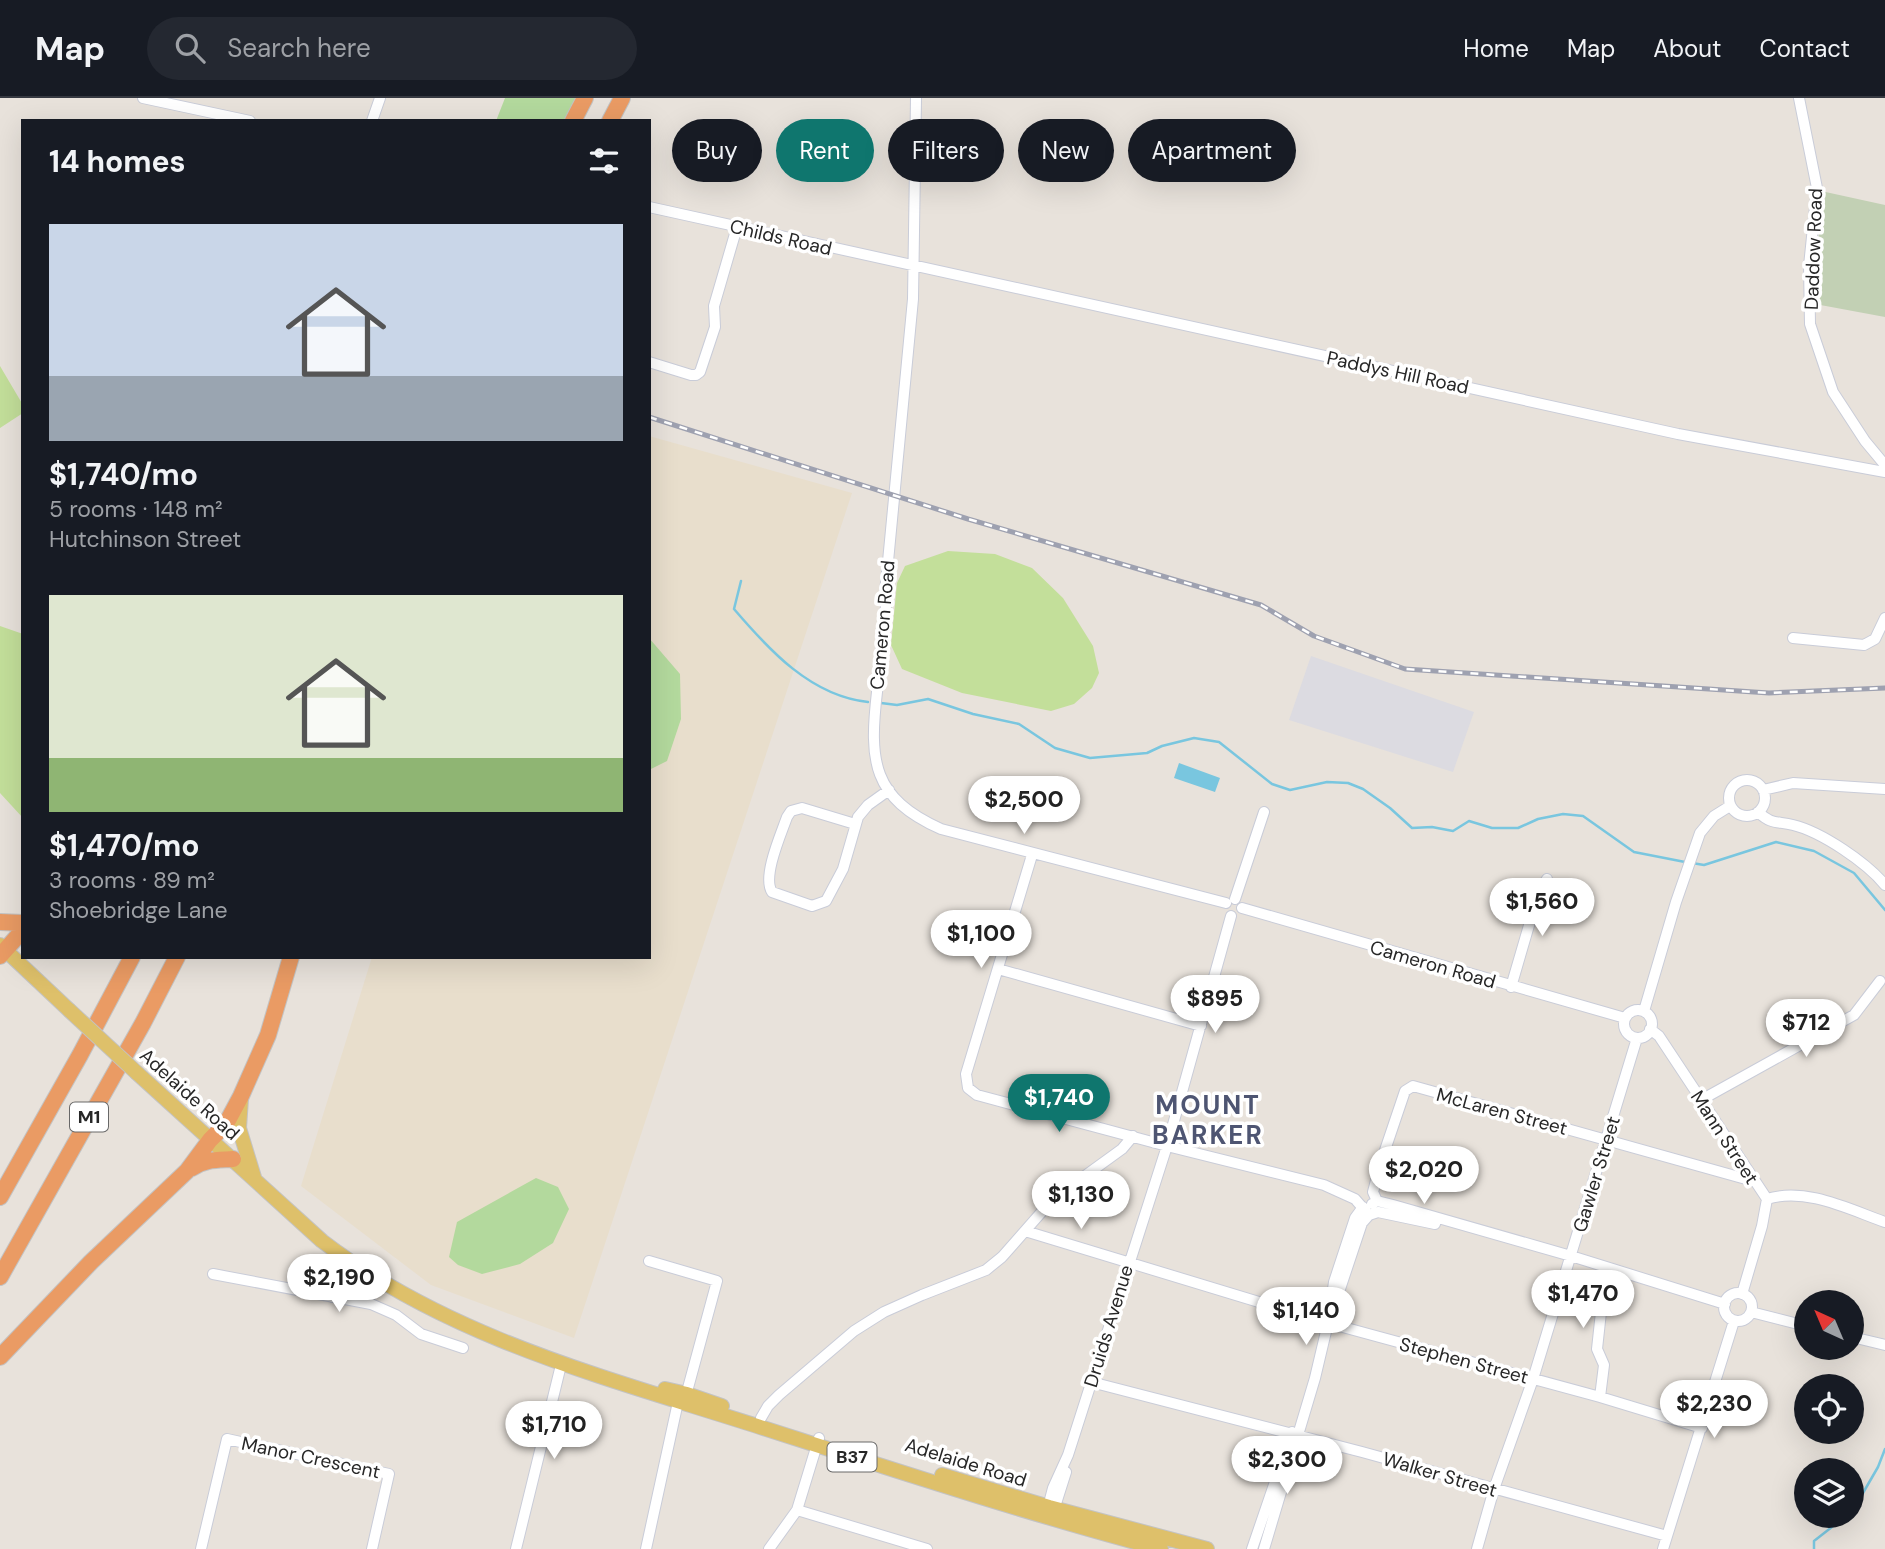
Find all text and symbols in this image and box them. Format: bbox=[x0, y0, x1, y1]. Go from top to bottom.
search box bbox=[147, 17, 637, 80]
text: Map bbox=[35, 27, 105, 70]
icon: search bbox=[171, 29, 209, 67]
text: Search here bbox=[227, 31, 371, 65]
text: Home bbox=[1463, 33, 1529, 64]
text: Map bbox=[1567, 33, 1615, 64]
text: About bbox=[1653, 33, 1722, 64]
text: Contact bbox=[1760, 33, 1850, 64]
chip: Buy bbox=[672, 119, 762, 182]
chip: Rent bbox=[776, 119, 874, 182]
chip: Filters bbox=[888, 119, 1004, 182]
chip: New bbox=[1018, 119, 1114, 182]
chip: Apartment bbox=[1128, 119, 1296, 182]
text: 14 homes bbox=[49, 142, 186, 181]
icon: filters bbox=[585, 142, 623, 180]
street label: Daddow Road bbox=[1799, 188, 1828, 310]
street label: Childs Road bbox=[727, 214, 834, 261]
icon: home bbox=[273, 269, 399, 395]
street label: Paddys Hill Road bbox=[1325, 345, 1471, 400]
text: $1,740/mo bbox=[49, 455, 198, 494]
text: 5 rooms · 148 m² bbox=[49, 494, 223, 524]
text: Hutchinson Street bbox=[49, 524, 241, 554]
street label: Cameron Road bbox=[864, 559, 901, 691]
icon: home bbox=[273, 640, 399, 766]
pin: $2,500 bbox=[967, 776, 1081, 836]
text: $2,500 bbox=[984, 784, 1064, 814]
text: $1,470/mo bbox=[49, 826, 200, 865]
text: 3 rooms · 89 m² bbox=[49, 865, 215, 895]
pin: $1,560 bbox=[1485, 878, 1599, 938]
text: $1,560 bbox=[1505, 886, 1579, 916]
text: Shoebridge Lane bbox=[49, 895, 228, 925]
pin: $1,100 bbox=[924, 910, 1038, 970]
text: $1,100 bbox=[947, 918, 1015, 948]
street label: Cameron Road bbox=[1367, 935, 1499, 994]
pin: $895 bbox=[1174, 976, 1256, 1035]
text: $895 bbox=[1187, 983, 1243, 1013]
pin: $712 bbox=[1765, 1000, 1847, 1059]
text: $712 bbox=[1782, 1007, 1830, 1037]
street label: Adelaide Road bbox=[135, 1043, 245, 1146]
pin: $1,740 bbox=[1002, 1074, 1116, 1134]
text: $1,740 bbox=[1024, 1082, 1094, 1112]
street label: McLaren Street bbox=[1434, 1082, 1570, 1141]
street label: Mann Street bbox=[1685, 1086, 1764, 1189]
district label: MOUNT BARKER bbox=[1152, 1088, 1264, 1152]
road number: M1 bbox=[70, 1102, 108, 1132]
street label: Gawler Street bbox=[1567, 1113, 1626, 1235]
pin: $2,020 bbox=[1367, 1146, 1481, 1206]
text: $2,020 bbox=[1385, 1154, 1463, 1184]
pin: $1,130 bbox=[1024, 1172, 1138, 1231]
text: $1,130 bbox=[1048, 1179, 1114, 1209]
pin: $2,190 bbox=[282, 1254, 396, 1314]
text: $2,190 bbox=[303, 1262, 375, 1292]
street label: Druids Avenue bbox=[1078, 1262, 1139, 1390]
pin: $1,470 bbox=[1526, 1270, 1640, 1330]
text: $1,470 bbox=[1547, 1278, 1619, 1308]
pin: $1,140 bbox=[1249, 1288, 1363, 1347]
north arrow bbox=[1794, 1290, 1864, 1360]
map controls bbox=[1794, 1290, 1864, 1528]
text: $1,140 bbox=[1272, 1295, 1340, 1325]
street label: Stephen Street bbox=[1397, 1331, 1531, 1390]
button: locate bbox=[1794, 1374, 1864, 1444]
pin: $2,230 bbox=[1657, 1380, 1771, 1440]
text: $2,230 bbox=[1676, 1388, 1752, 1418]
pin: $1,710 bbox=[497, 1402, 611, 1461]
text: $1,710 bbox=[521, 1409, 587, 1439]
street label: Manor Crescent bbox=[239, 1431, 383, 1484]
street label: Adelaide Road bbox=[902, 1432, 1030, 1493]
pin: $2,300 bbox=[1230, 1436, 1344, 1496]
road number: B37 bbox=[828, 1442, 876, 1472]
text: $2,300 bbox=[1247, 1444, 1327, 1474]
street label: Walker Street bbox=[1380, 1446, 1500, 1503]
button: layers bbox=[1794, 1458, 1864, 1528]

